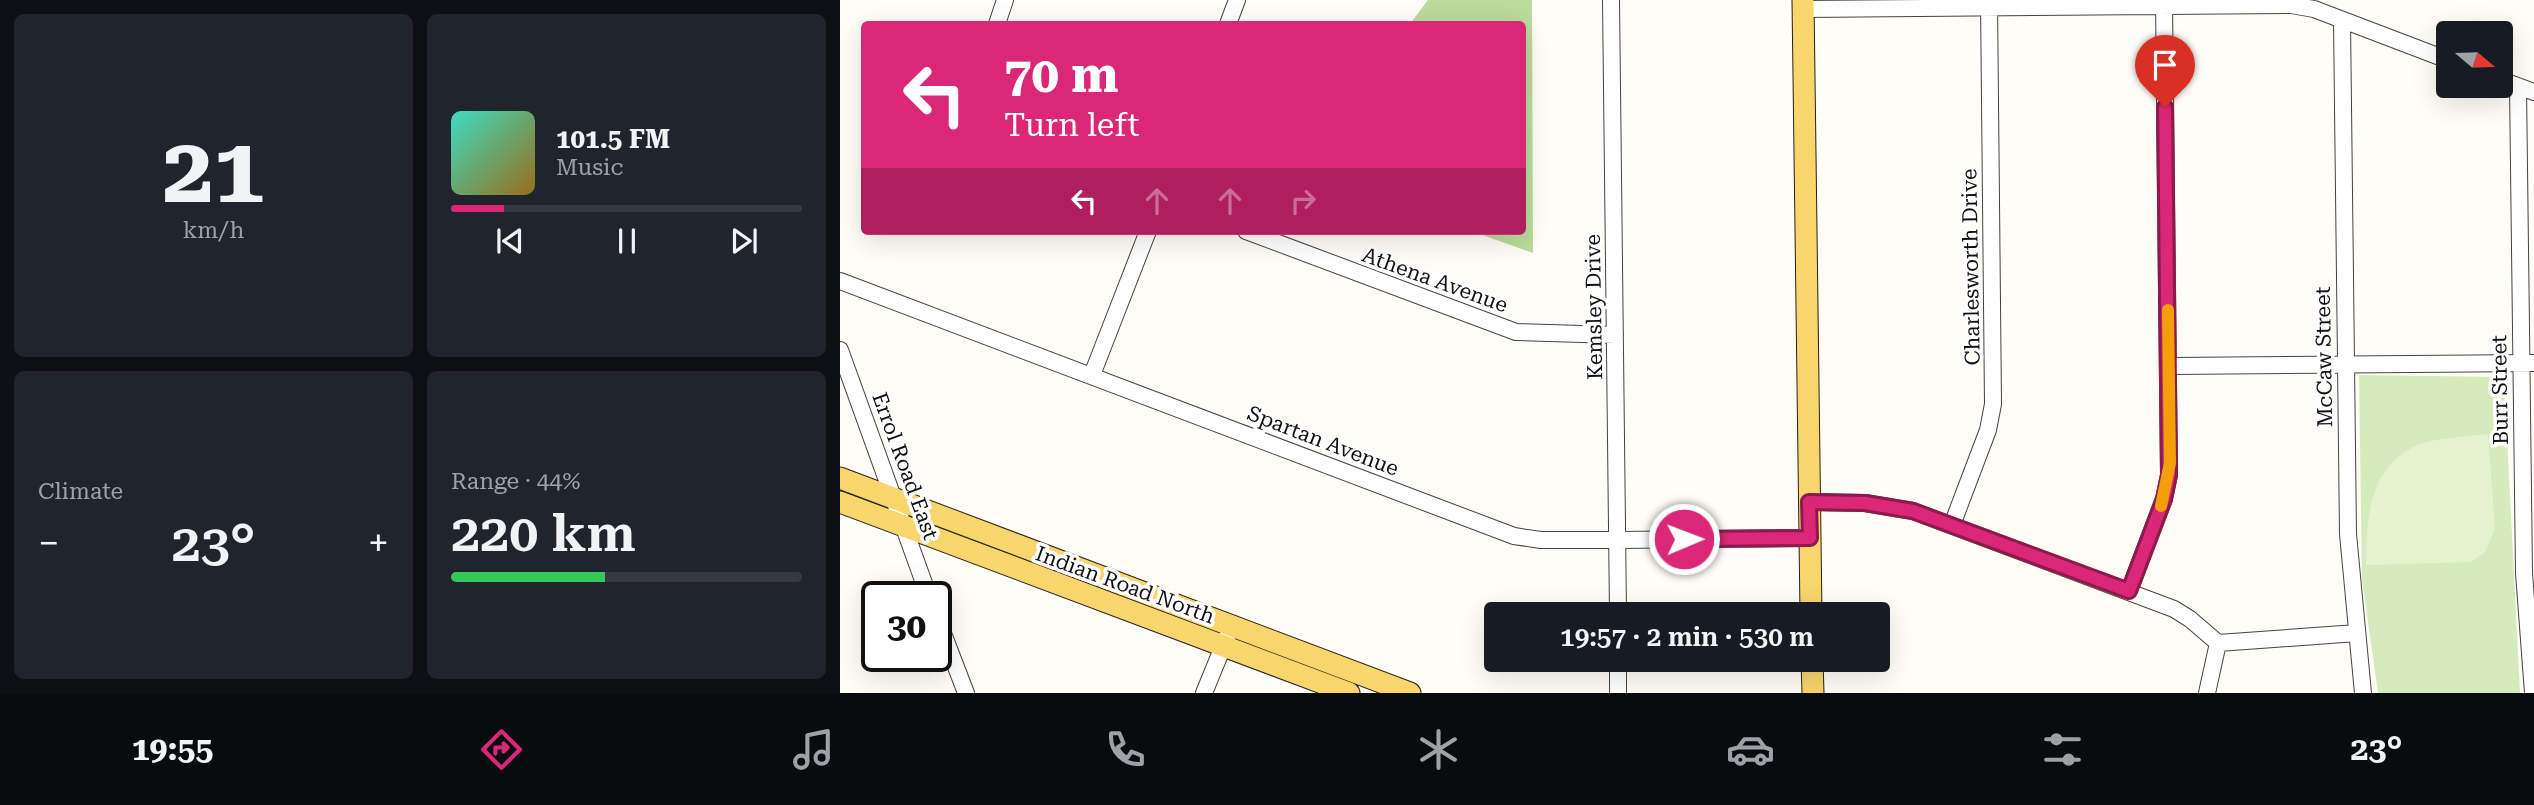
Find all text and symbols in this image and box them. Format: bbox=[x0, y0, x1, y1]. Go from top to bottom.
north arrow bbox=[2436, 21, 2513, 98]
map controls bbox=[2436, 21, 2513, 98]
pin bbox=[2135, 35, 2195, 107]
icon: arrive bbox=[2146, 46, 2184, 84]
text: 70 m bbox=[1004, 47, 1119, 104]
icon: left bbox=[889, 49, 980, 140]
text: Turn left bbox=[1004, 106, 1139, 144]
text: 21 bbox=[163, 118, 264, 224]
text: 101.5 FM bbox=[556, 124, 670, 154]
text: Music bbox=[556, 154, 623, 181]
street label: Charlesworth Drive bbox=[1957, 168, 1985, 366]
icon: left bbox=[1065, 182, 1103, 220]
icon: ahead bbox=[1138, 182, 1176, 220]
icon: ahead bbox=[1211, 182, 1249, 220]
icon: right bbox=[1284, 182, 1322, 220]
text: km/h bbox=[183, 217, 244, 244]
icon: previous bbox=[491, 222, 529, 260]
icon: pause bbox=[608, 222, 646, 260]
icon: next bbox=[725, 222, 763, 260]
street label: Kemsley Drive bbox=[1581, 234, 1607, 380]
street label: Athena Avenue bbox=[1359, 243, 1511, 317]
street label: McCaw Street bbox=[2311, 286, 2337, 428]
street label: Burr Street bbox=[2487, 335, 2513, 445]
street label: Errol Road East bbox=[867, 389, 943, 543]
street label: Spartan Avenue bbox=[1244, 401, 1402, 481]
text: Range · 44% bbox=[451, 468, 580, 495]
text: Climate bbox=[38, 478, 123, 505]
position arrow bbox=[1647, 502, 1721, 576]
text: 220 km bbox=[451, 503, 636, 564]
text: 23° bbox=[172, 513, 255, 574]
text: − bbox=[38, 521, 59, 565]
text: + bbox=[368, 521, 389, 565]
street label: Indian Road North bbox=[1032, 541, 1218, 629]
speed limit sign: 30 bbox=[861, 581, 952, 672]
text: 19:57 · 2 min · 530 m bbox=[1560, 622, 1814, 652]
icon: directions bbox=[477, 725, 526, 774]
icon: music bbox=[789, 725, 838, 774]
icon: phone bbox=[1101, 725, 1150, 774]
icon: climate bbox=[1414, 725, 1463, 774]
icon: car bbox=[1726, 725, 1775, 774]
icon: filters bbox=[2038, 725, 2087, 774]
text: 19:55 bbox=[132, 730, 213, 768]
text: 23° bbox=[2351, 730, 2402, 768]

